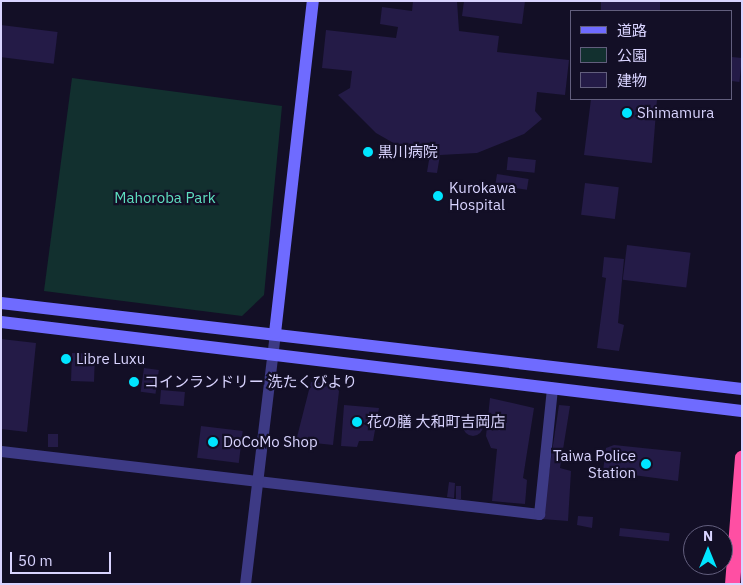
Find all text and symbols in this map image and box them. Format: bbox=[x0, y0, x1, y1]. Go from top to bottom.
legend bbox=[570, 10, 733, 100]
text: 道路 bbox=[617, 21, 647, 40]
text: 公園 bbox=[617, 46, 647, 65]
text: 建物 bbox=[617, 71, 647, 90]
place label: Shimamura bbox=[637, 104, 714, 122]
marker: Shimamura bbox=[621, 107, 633, 119]
place label: 黒川病院 bbox=[378, 143, 438, 161]
marker: 黒川病院 bbox=[362, 146, 374, 158]
place label: Kurokawa Hospital bbox=[449, 178, 516, 213]
park label: Mahoroba Park bbox=[114, 189, 216, 207]
marker: Kurokawa Hospital bbox=[431, 189, 445, 203]
place label: Libre Luxu bbox=[76, 350, 145, 368]
marker: Libre Luxu bbox=[60, 353, 72, 365]
place label: コインランドリー 洗たくびより bbox=[144, 373, 358, 391]
marker: コインランドリー 洗たくびより bbox=[128, 376, 140, 388]
place label: 花の膳 大和町吉岡店 bbox=[367, 413, 506, 431]
marker: 花の膳 大和町吉岡店 bbox=[351, 416, 363, 428]
place label: DoCoMo Shop bbox=[223, 433, 318, 451]
marker: DoCoMo Shop bbox=[207, 436, 219, 448]
place label: Taiwa Police Station bbox=[553, 446, 636, 481]
marker: Taiwa Police Station bbox=[640, 458, 652, 470]
north arrow bbox=[683, 525, 733, 575]
text: N bbox=[703, 527, 713, 545]
scale bar bbox=[12, 542, 114, 574]
text: 50 m bbox=[18, 551, 53, 570]

